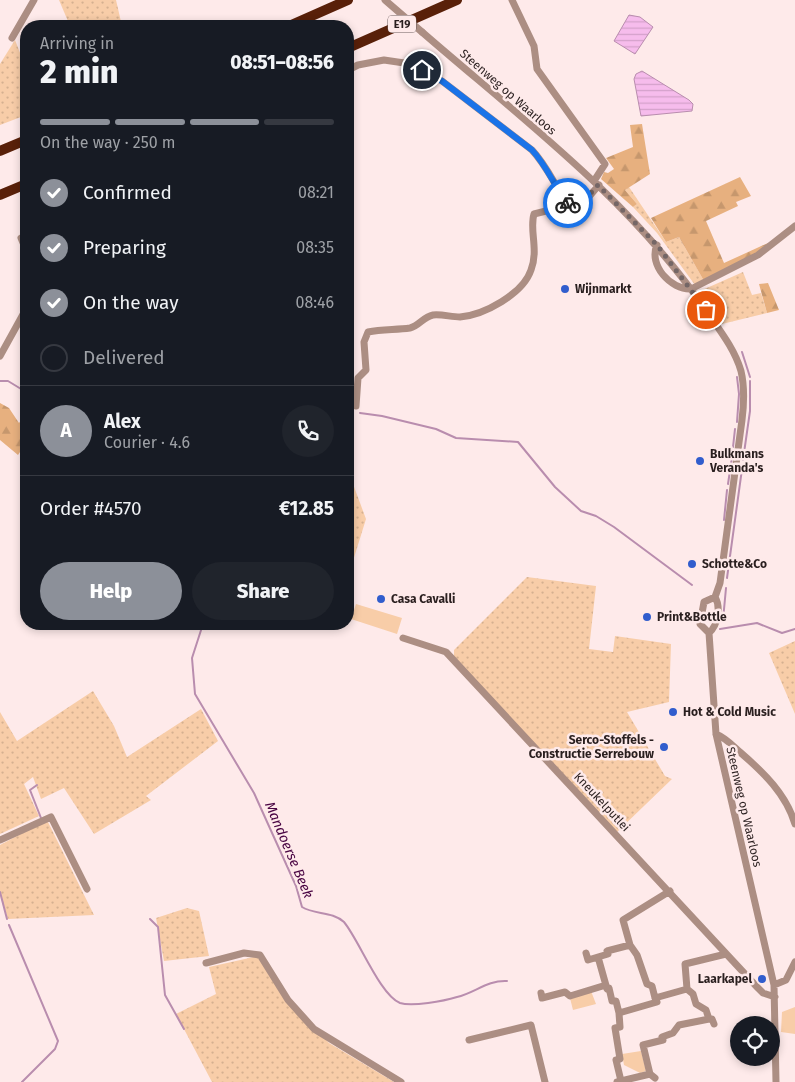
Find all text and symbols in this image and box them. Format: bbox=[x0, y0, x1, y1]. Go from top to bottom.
road number: E19 bbox=[388, 15, 416, 32]
text: Arriving in bbox=[40, 34, 114, 53]
street label: Steenweg op Waarloos bbox=[457, 46, 559, 138]
pin bbox=[401, 49, 443, 91]
text: 08:51–08:56 bbox=[230, 51, 334, 74]
text: 2 min bbox=[40, 53, 118, 91]
icon: home bbox=[408, 56, 436, 84]
text: On the way · 250 m bbox=[40, 133, 176, 152]
courier bbox=[543, 178, 593, 228]
icon: check bbox=[40, 179, 68, 207]
text: Confirmed bbox=[83, 181, 172, 204]
text: 08:21 bbox=[298, 183, 334, 202]
icon: bike bbox=[554, 189, 582, 217]
icon: check bbox=[40, 234, 68, 262]
text: Preparing bbox=[83, 236, 166, 259]
text: 08:35 bbox=[296, 238, 334, 257]
place label: Wijnmarkt bbox=[575, 282, 632, 296]
marker: Wijnmarkt bbox=[559, 283, 571, 295]
icon: check bbox=[40, 289, 68, 317]
pin bbox=[685, 289, 727, 331]
text: On the way bbox=[83, 291, 179, 314]
text: 08:46 bbox=[295, 293, 334, 312]
icon: bag bbox=[692, 296, 720, 324]
text: Delivered bbox=[83, 346, 165, 369]
button: phone bbox=[282, 405, 334, 457]
text: Alex bbox=[104, 410, 141, 433]
text: A bbox=[60, 419, 72, 442]
text: Courier · 4.6 bbox=[104, 433, 190, 452]
place label: Bulkmans Veranda's bbox=[709, 447, 764, 475]
marker: Bulkmans Veranda's bbox=[694, 455, 706, 467]
text: Order #4570 bbox=[40, 497, 142, 520]
text: €12.85 bbox=[279, 497, 334, 520]
place label: Schotte&Co bbox=[702, 557, 767, 571]
marker: Schotte&Co bbox=[686, 558, 698, 570]
button: Help bbox=[40, 562, 182, 620]
button: Share bbox=[192, 562, 334, 620]
place label: Casa Cavalli bbox=[391, 592, 455, 606]
marker: Casa Cavalli bbox=[375, 593, 387, 605]
place label: Print&Bottle bbox=[657, 610, 727, 624]
marker: Print&Bottle bbox=[641, 611, 653, 623]
place label: Hot & Cold Music bbox=[683, 705, 776, 719]
marker: Hot & Cold Music bbox=[667, 706, 679, 718]
place label: Serco-Stoffels - Constructie Serrebouw bbox=[529, 733, 654, 761]
marker: Serco-Stoffels - Constructie Serrebouw bbox=[658, 741, 670, 753]
street label: Steenweg op Waarloos bbox=[723, 746, 765, 869]
street label: Kneukelputlei bbox=[571, 770, 633, 834]
water label: Mandoerse Beek bbox=[261, 799, 317, 901]
place label: Laarkapel bbox=[698, 972, 752, 986]
marker: Laarkapel bbox=[756, 973, 768, 985]
map controls bbox=[730, 1016, 780, 1066]
button: locate bbox=[730, 1016, 780, 1066]

